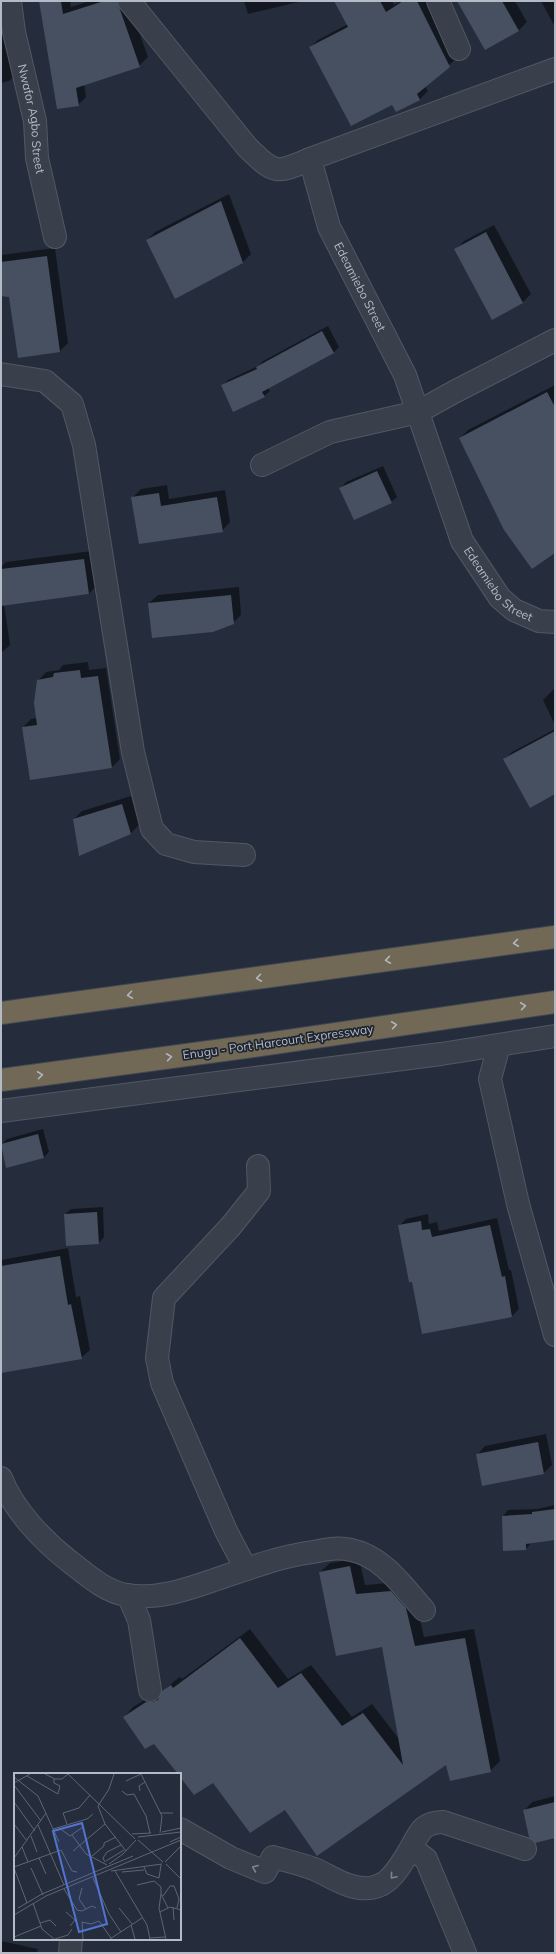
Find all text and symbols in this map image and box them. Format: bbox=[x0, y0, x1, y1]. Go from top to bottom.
street label: Nwafor Agbo Street bbox=[15, 62, 48, 175]
street label: Edeamiebo Street bbox=[331, 240, 389, 334]
street label: Edeamiebo Street bbox=[461, 544, 535, 624]
one-way arrow bbox=[513, 938, 519, 947]
one-way arrow bbox=[384, 955, 391, 964]
one-way arrow bbox=[256, 973, 262, 982]
one-way arrow bbox=[127, 990, 133, 999]
one-way arrow bbox=[520, 1003, 526, 1011]
street label: Enugu - Port Harcourt Expressway bbox=[182, 1021, 375, 1062]
one-way arrow bbox=[391, 1021, 397, 1030]
one-way arrow bbox=[165, 1053, 172, 1062]
one-way arrow bbox=[37, 1071, 43, 1080]
inset map bbox=[14, 1773, 181, 1940]
one-way arrow bbox=[251, 1864, 258, 1872]
one-way arrow bbox=[390, 1871, 397, 1879]

